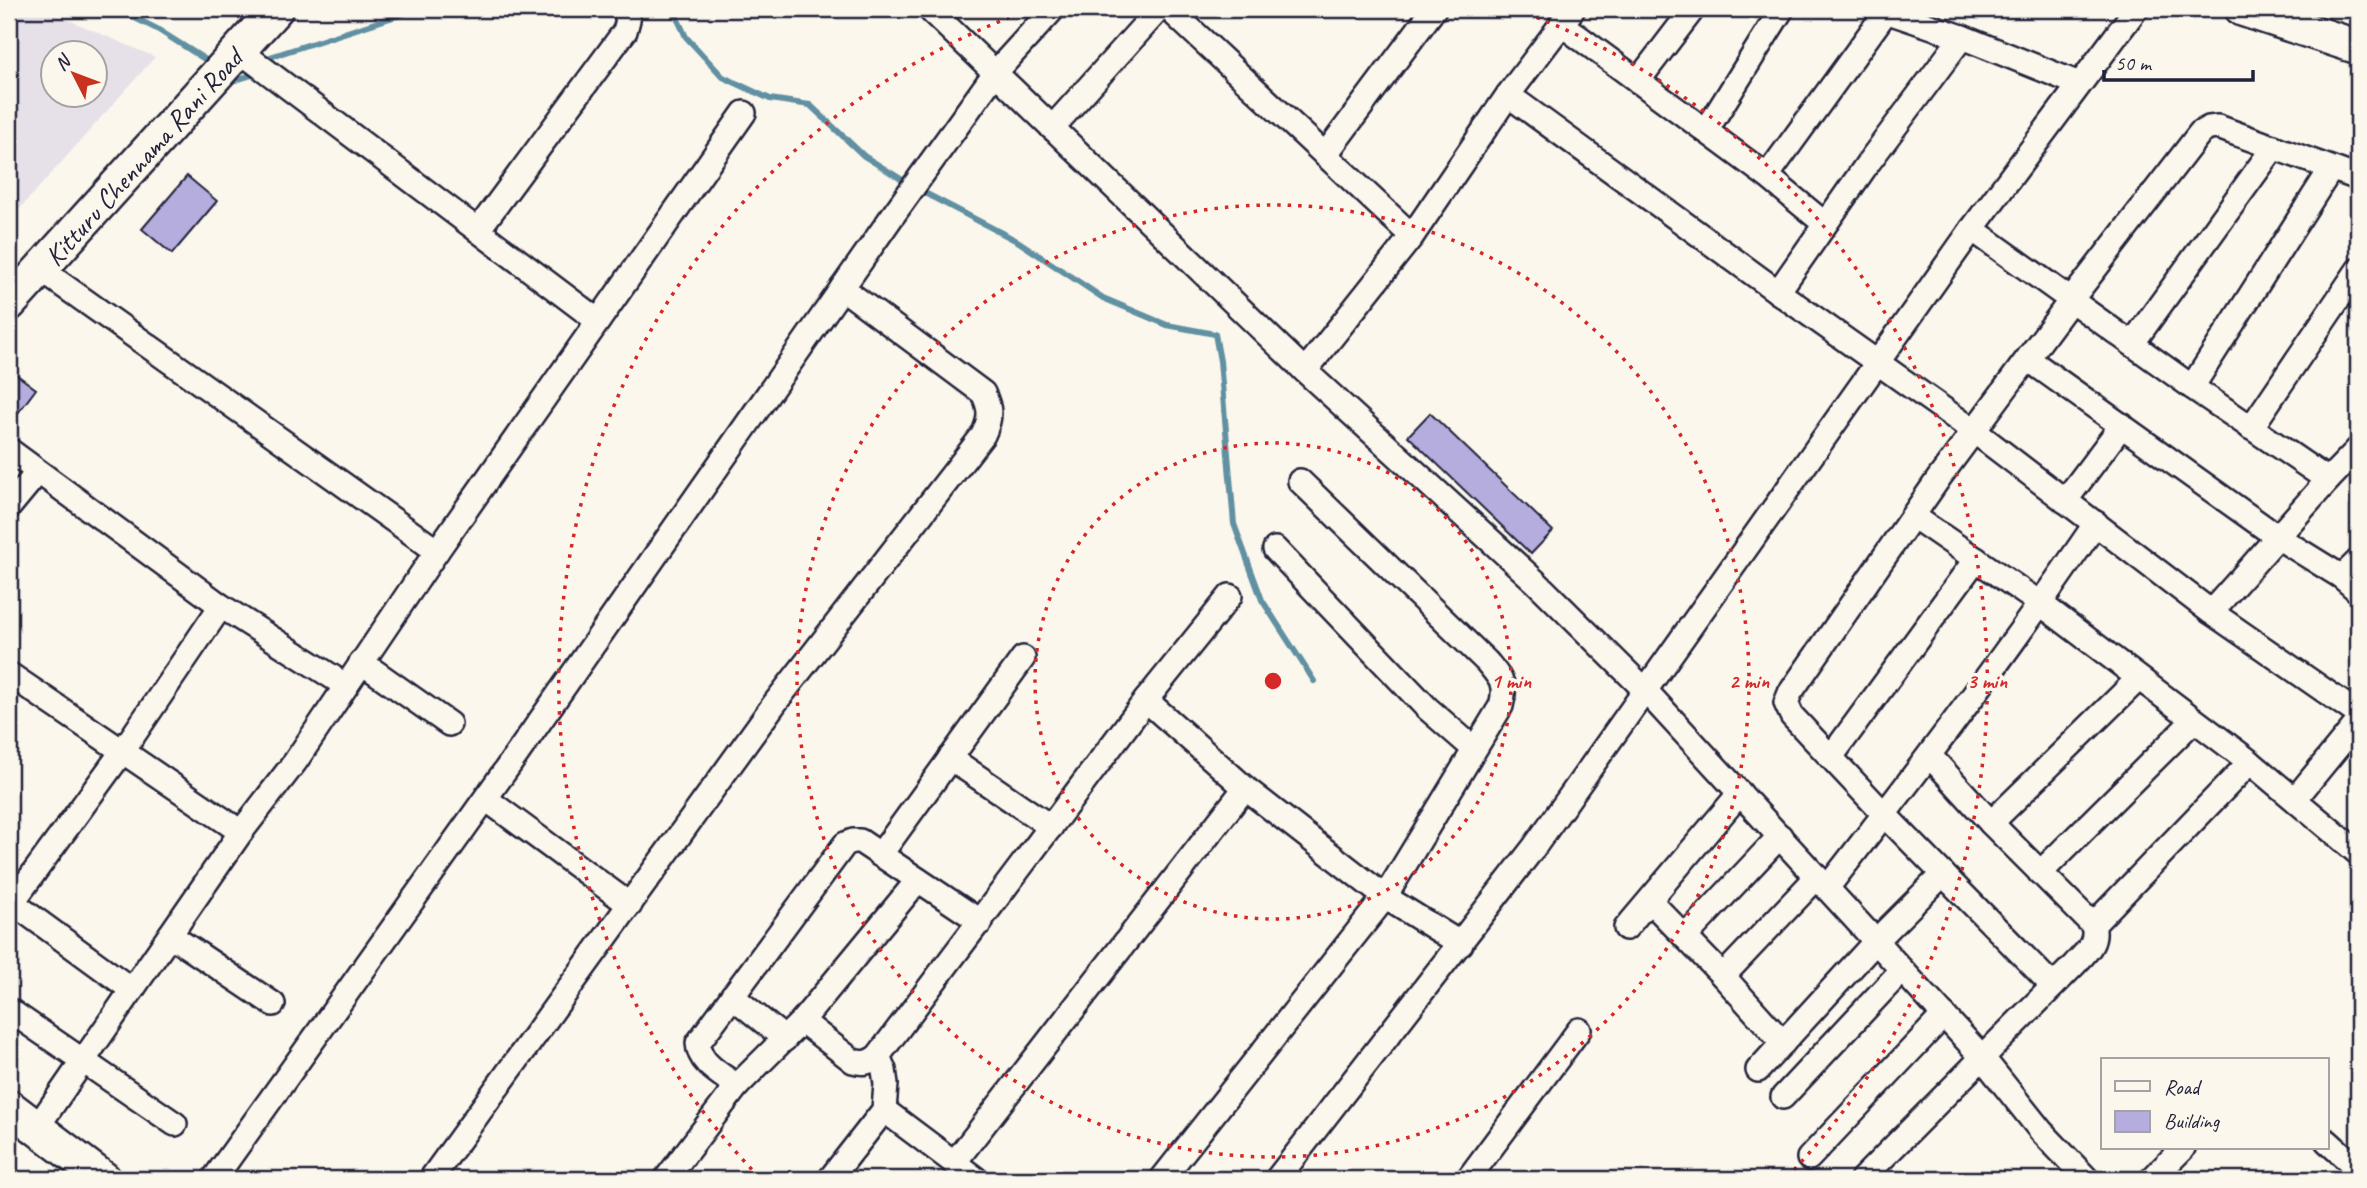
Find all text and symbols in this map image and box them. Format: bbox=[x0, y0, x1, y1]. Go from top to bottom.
north arrow bbox=[38, 38, 108, 108]
scale bar bbox=[2104, 38, 2253, 82]
street label: Kitturu Chennama Rani Road bbox=[37, 39, 253, 273]
text: N bbox=[49, 48, 77, 76]
text: 50 m bbox=[2115, 50, 2153, 76]
text: 1 min bbox=[1491, 668, 1531, 694]
text: 2 min bbox=[1729, 668, 1769, 694]
text: 3 min bbox=[1967, 668, 2007, 694]
centre of rings bbox=[1261, 669, 1285, 693]
legend bbox=[2101, 1058, 2328, 1150]
text: Road bbox=[2164, 1074, 2203, 1100]
text: Building bbox=[2164, 1108, 2221, 1134]

